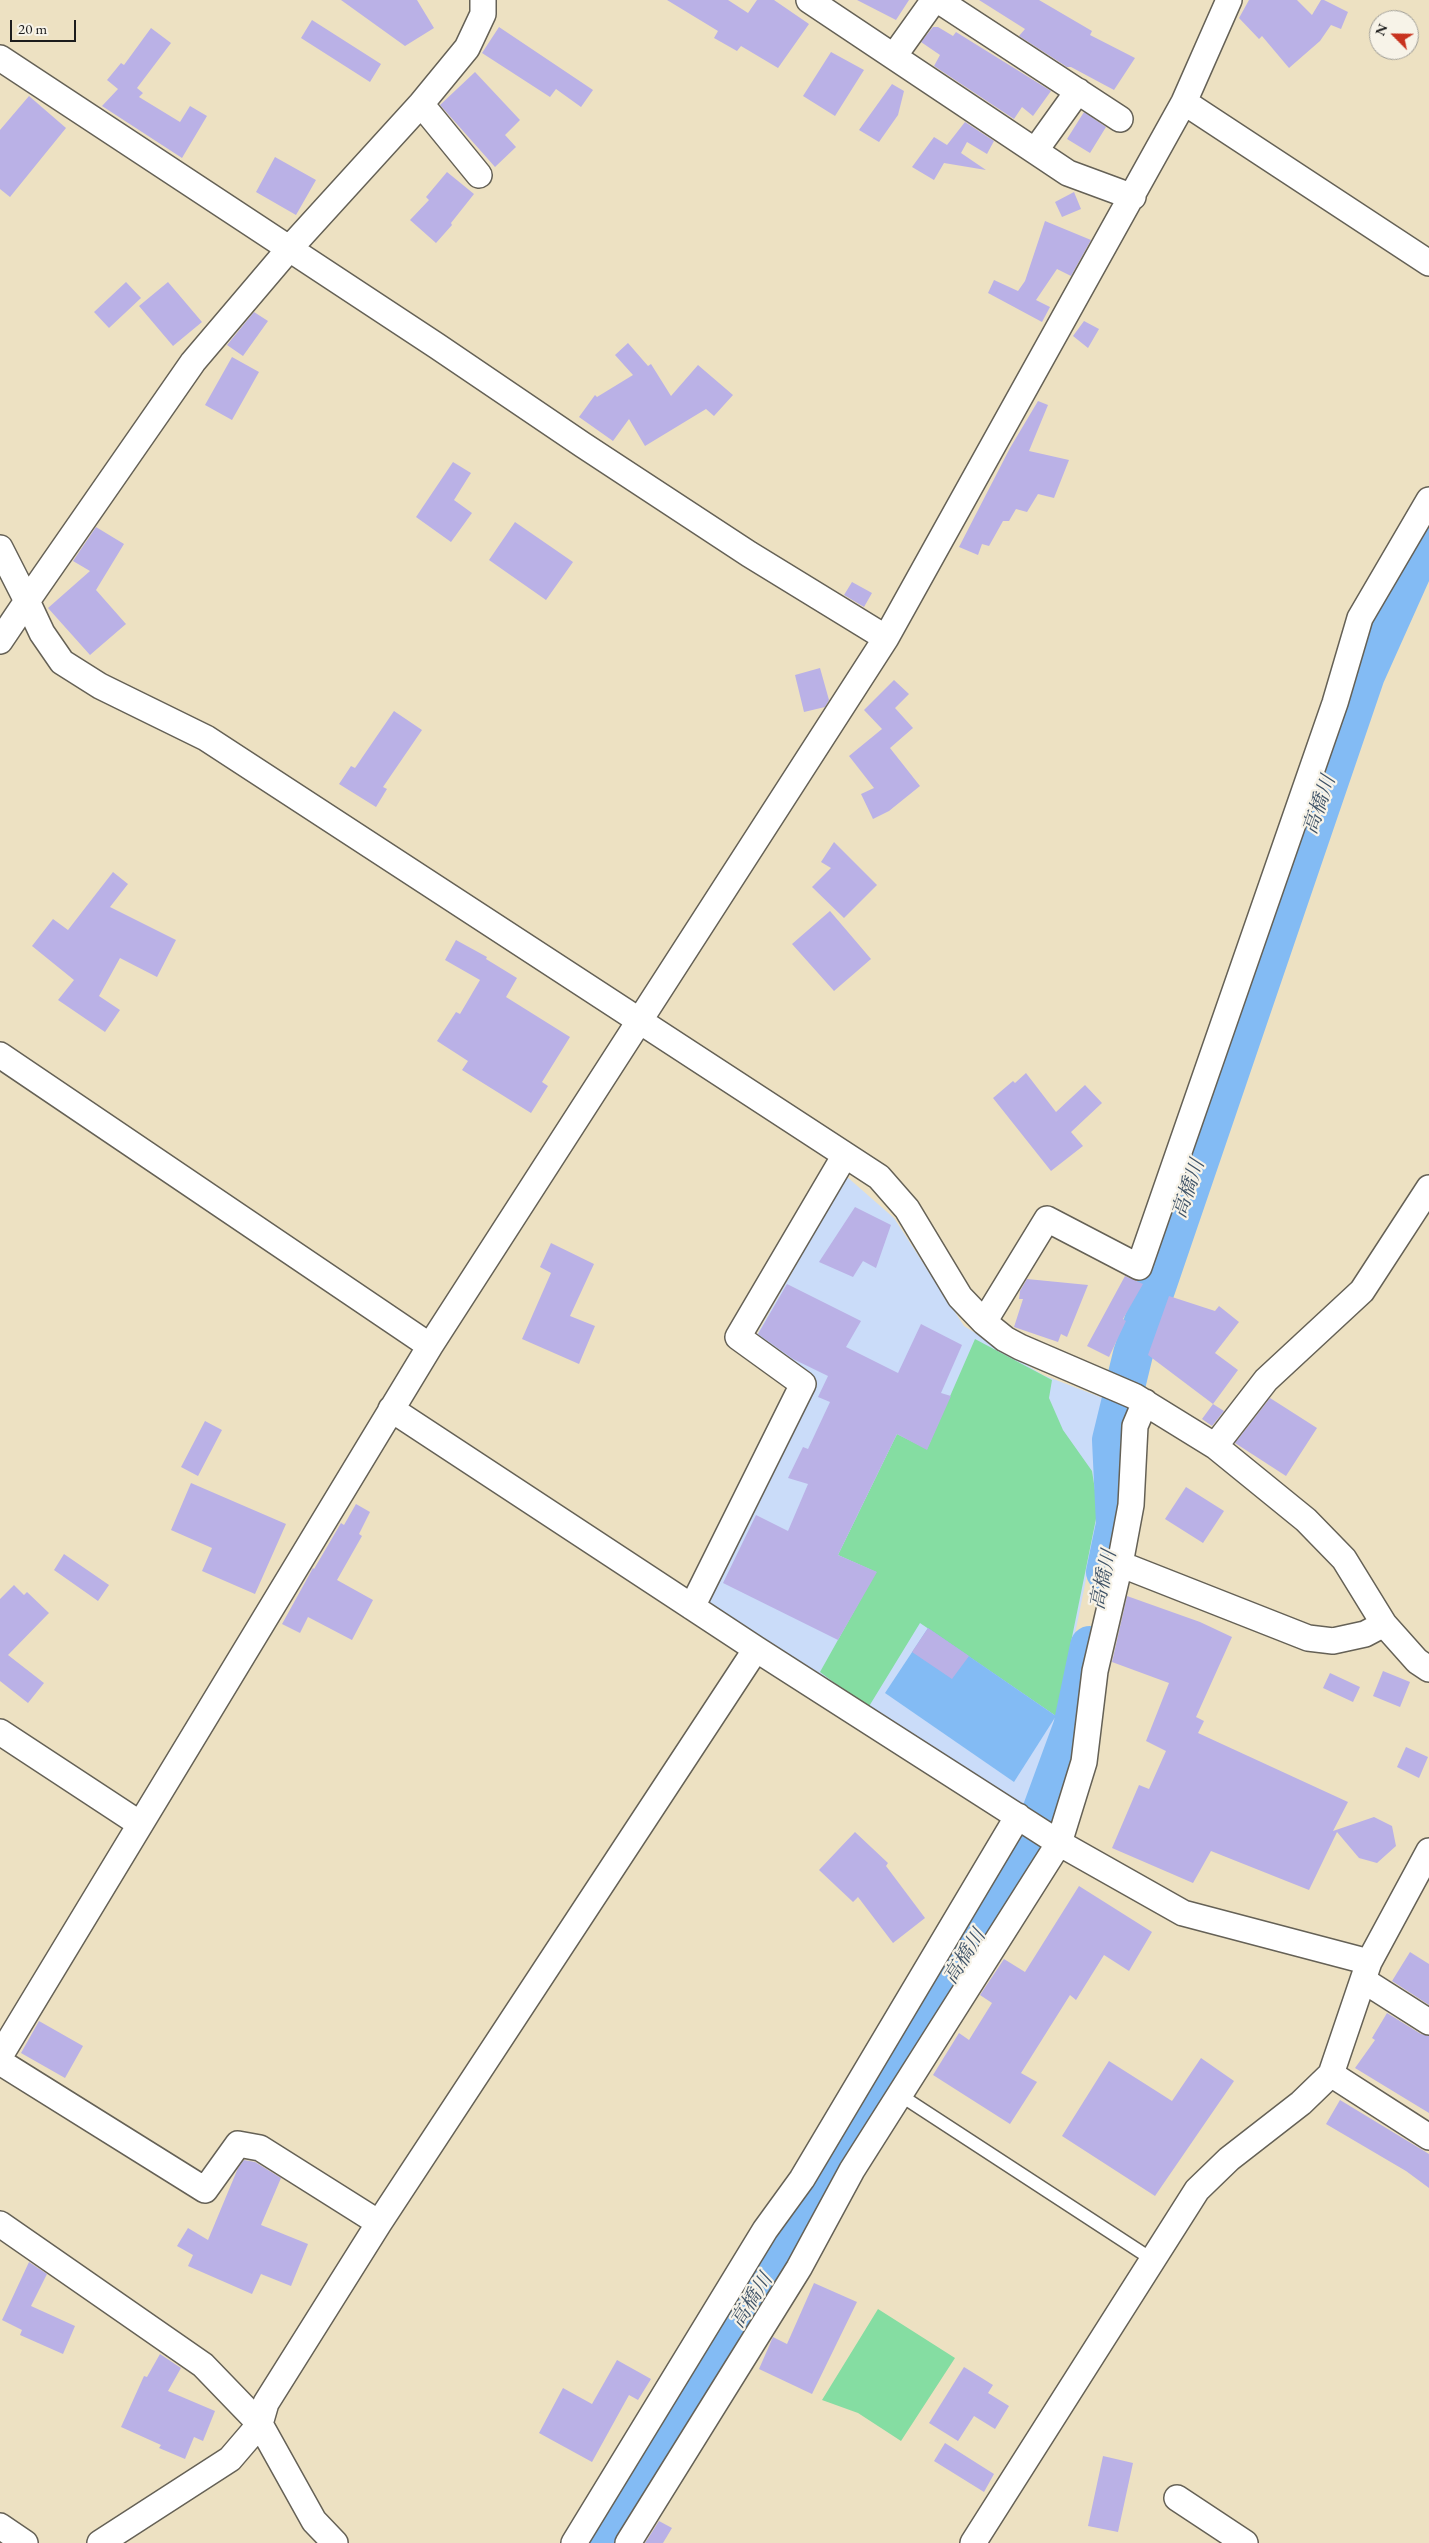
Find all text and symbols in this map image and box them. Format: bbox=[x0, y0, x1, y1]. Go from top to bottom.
scale bar bbox=[12, 10, 79, 42]
north arrow bbox=[1369, 10, 1419, 60]
text: 20 m bbox=[18, 19, 47, 38]
text: N bbox=[1371, 21, 1392, 38]
water label: 高橋川 bbox=[1299, 773, 1341, 837]
water label: 高橋川 bbox=[1168, 1157, 1210, 1221]
water label: 高橋川 bbox=[1086, 1548, 1122, 1612]
water label: 高橋川 bbox=[939, 1925, 991, 1989]
water label: 高橋川 bbox=[726, 2269, 778, 2333]

